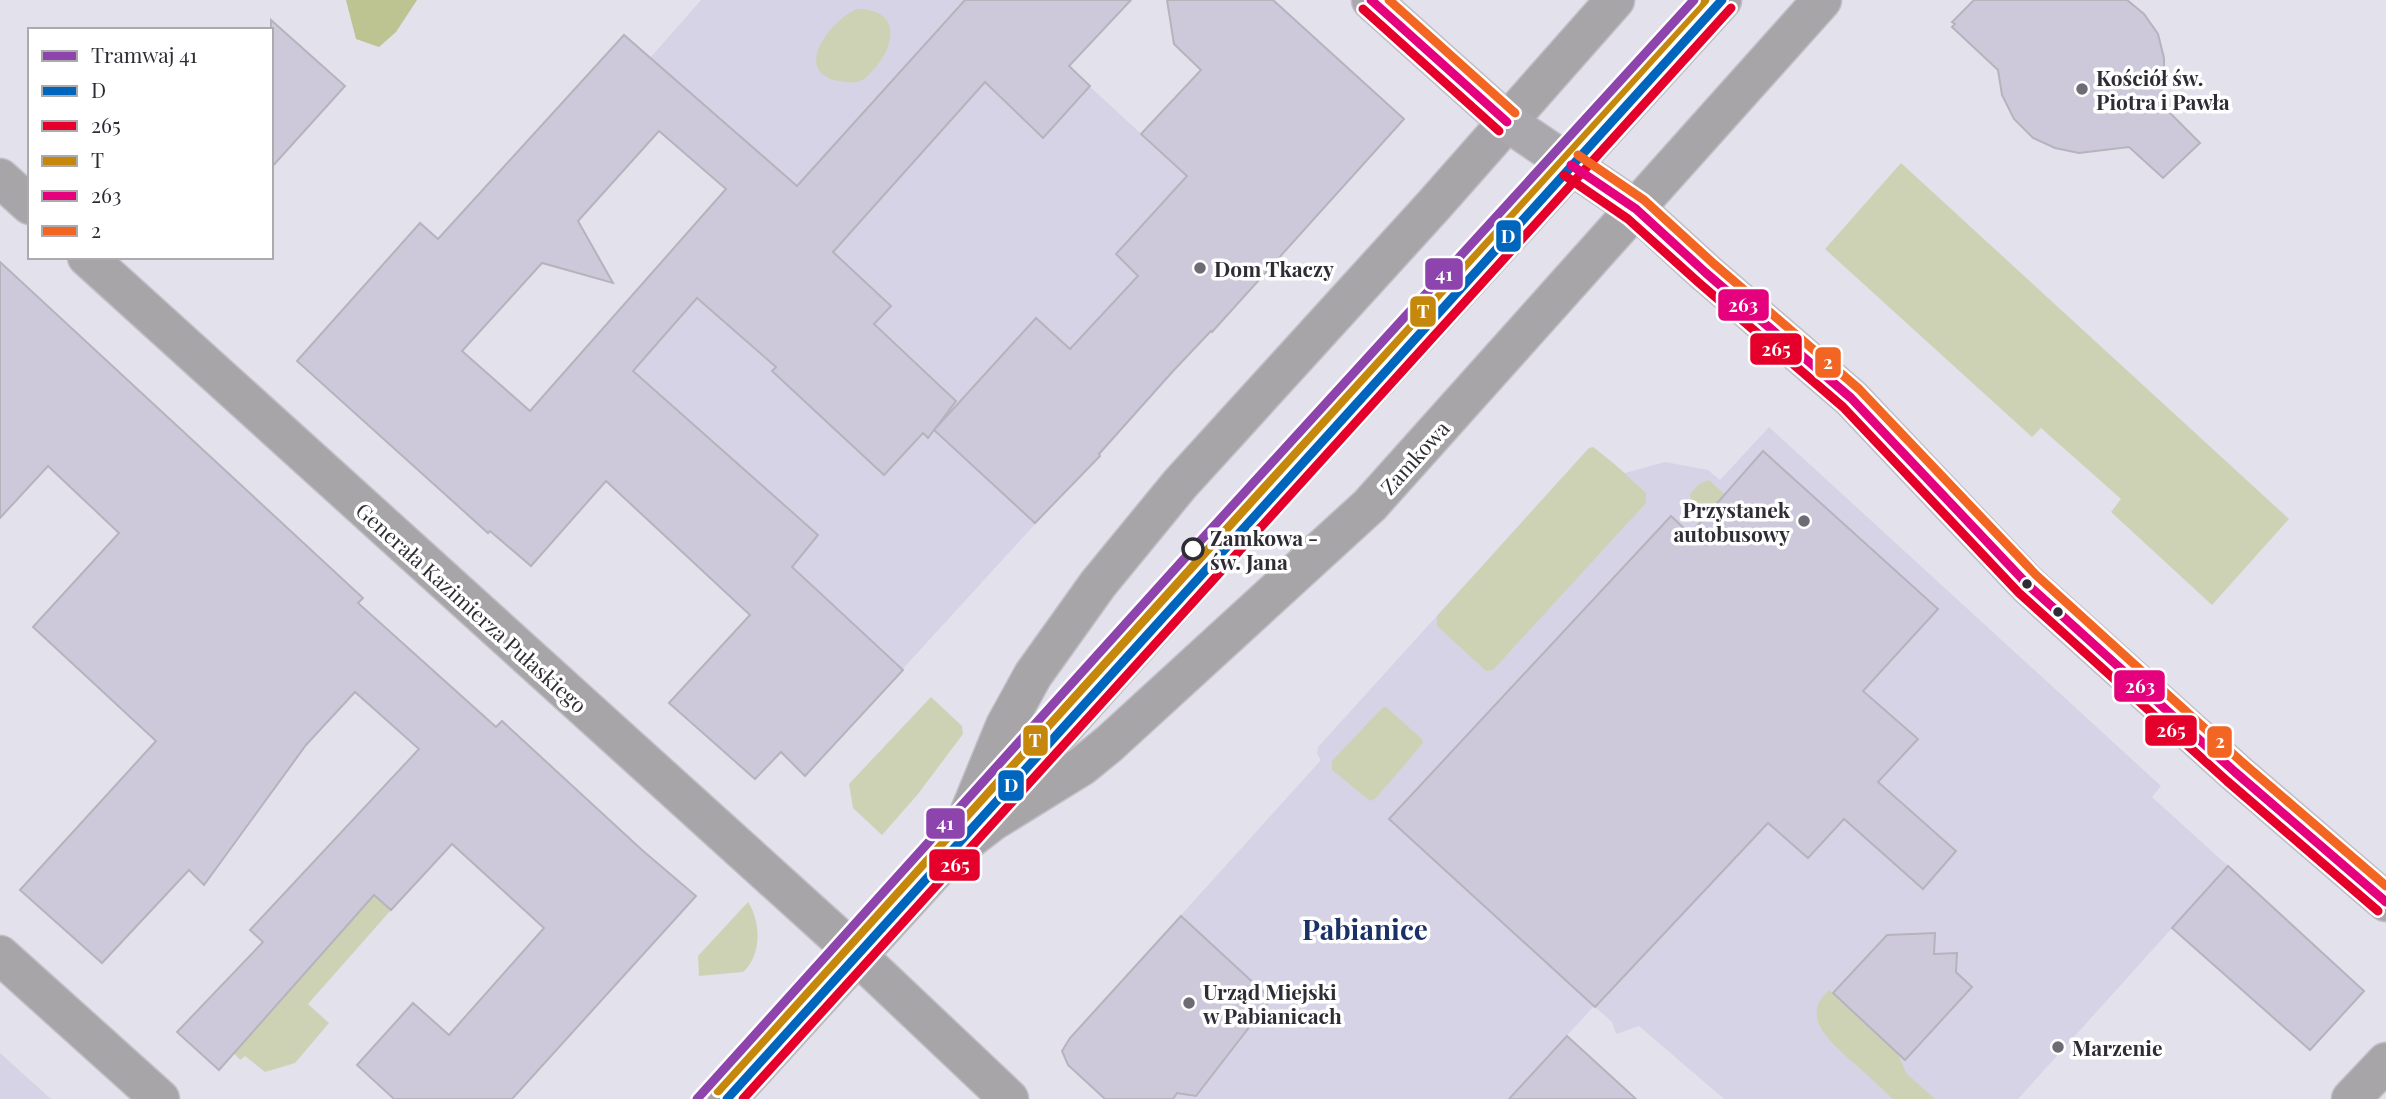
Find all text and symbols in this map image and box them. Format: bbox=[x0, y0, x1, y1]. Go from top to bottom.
legend bbox=[28, 28, 273, 259]
text: Tramwaj 41 bbox=[91, 40, 198, 68]
place label: Kościół św. Piotra i Pawła bbox=[2096, 63, 2230, 115]
text: D bbox=[91, 75, 106, 103]
marker: Kościół św. Piotra i Pawła bbox=[2074, 81, 2090, 97]
text: 265 bbox=[91, 110, 121, 138]
text: T bbox=[91, 145, 104, 173]
text: 263 bbox=[91, 180, 121, 208]
text: 2 bbox=[91, 215, 101, 243]
line badge: D bbox=[1495, 219, 1522, 253]
text: D bbox=[1501, 222, 1515, 248]
place label: Dom Tkaczy bbox=[1214, 254, 1334, 282]
line badge: 41 bbox=[1424, 257, 1464, 291]
marker: Dom Tkaczy bbox=[1192, 260, 1208, 276]
text: 41 bbox=[1435, 260, 1453, 286]
line badge: 263 bbox=[1717, 288, 1770, 322]
text: 263 bbox=[1728, 291, 1758, 317]
line badge: T bbox=[1409, 295, 1437, 328]
text: T bbox=[1417, 297, 1430, 323]
line badge: 265 bbox=[1749, 332, 1803, 366]
text: 265 bbox=[1761, 335, 1791, 361]
line badge: 2 bbox=[1814, 346, 1842, 379]
text: 2 bbox=[1823, 348, 1833, 374]
street label: Zamkowa bbox=[1373, 414, 1455, 500]
place label: Przystanek autobusowy bbox=[1673, 495, 1791, 547]
street label: Generała Kazimierza Pułaskiego bbox=[351, 496, 593, 718]
marker: Przystanek autobusowy bbox=[1796, 513, 1812, 529]
place label: Zamkowa - św. Jana bbox=[1210, 523, 1318, 575]
marker: Zamkowa - św. Jana bbox=[1182, 538, 1204, 560]
unlabelled marker bbox=[2020, 577, 2034, 591]
unlabelled marker bbox=[2051, 605, 2065, 619]
line badge: 263 bbox=[2113, 669, 2166, 703]
text: 263 bbox=[2125, 672, 2155, 698]
line badge: 265 bbox=[2144, 714, 2198, 747]
text: 265 bbox=[2156, 716, 2186, 742]
line badge: T bbox=[1022, 724, 1049, 757]
line badge: 2 bbox=[2206, 725, 2233, 759]
text: T bbox=[1029, 726, 1042, 752]
text: 2 bbox=[2215, 727, 2225, 753]
line badge: D bbox=[997, 769, 1025, 802]
text: D bbox=[1004, 771, 1018, 797]
line badge: 41 bbox=[925, 807, 966, 840]
text: 41 bbox=[936, 809, 954, 835]
line badge: 265 bbox=[928, 848, 981, 882]
text: 265 bbox=[940, 851, 970, 877]
district label: Pabianice bbox=[1302, 910, 1428, 947]
place label: Urząd Miejski w Pabianicach bbox=[1202, 977, 1342, 1029]
marker: Urząd Miejski w Pabianicach bbox=[1181, 995, 1197, 1011]
place label: Marzenie bbox=[2072, 1033, 2163, 1061]
marker: Marzenie bbox=[2050, 1039, 2066, 1055]

